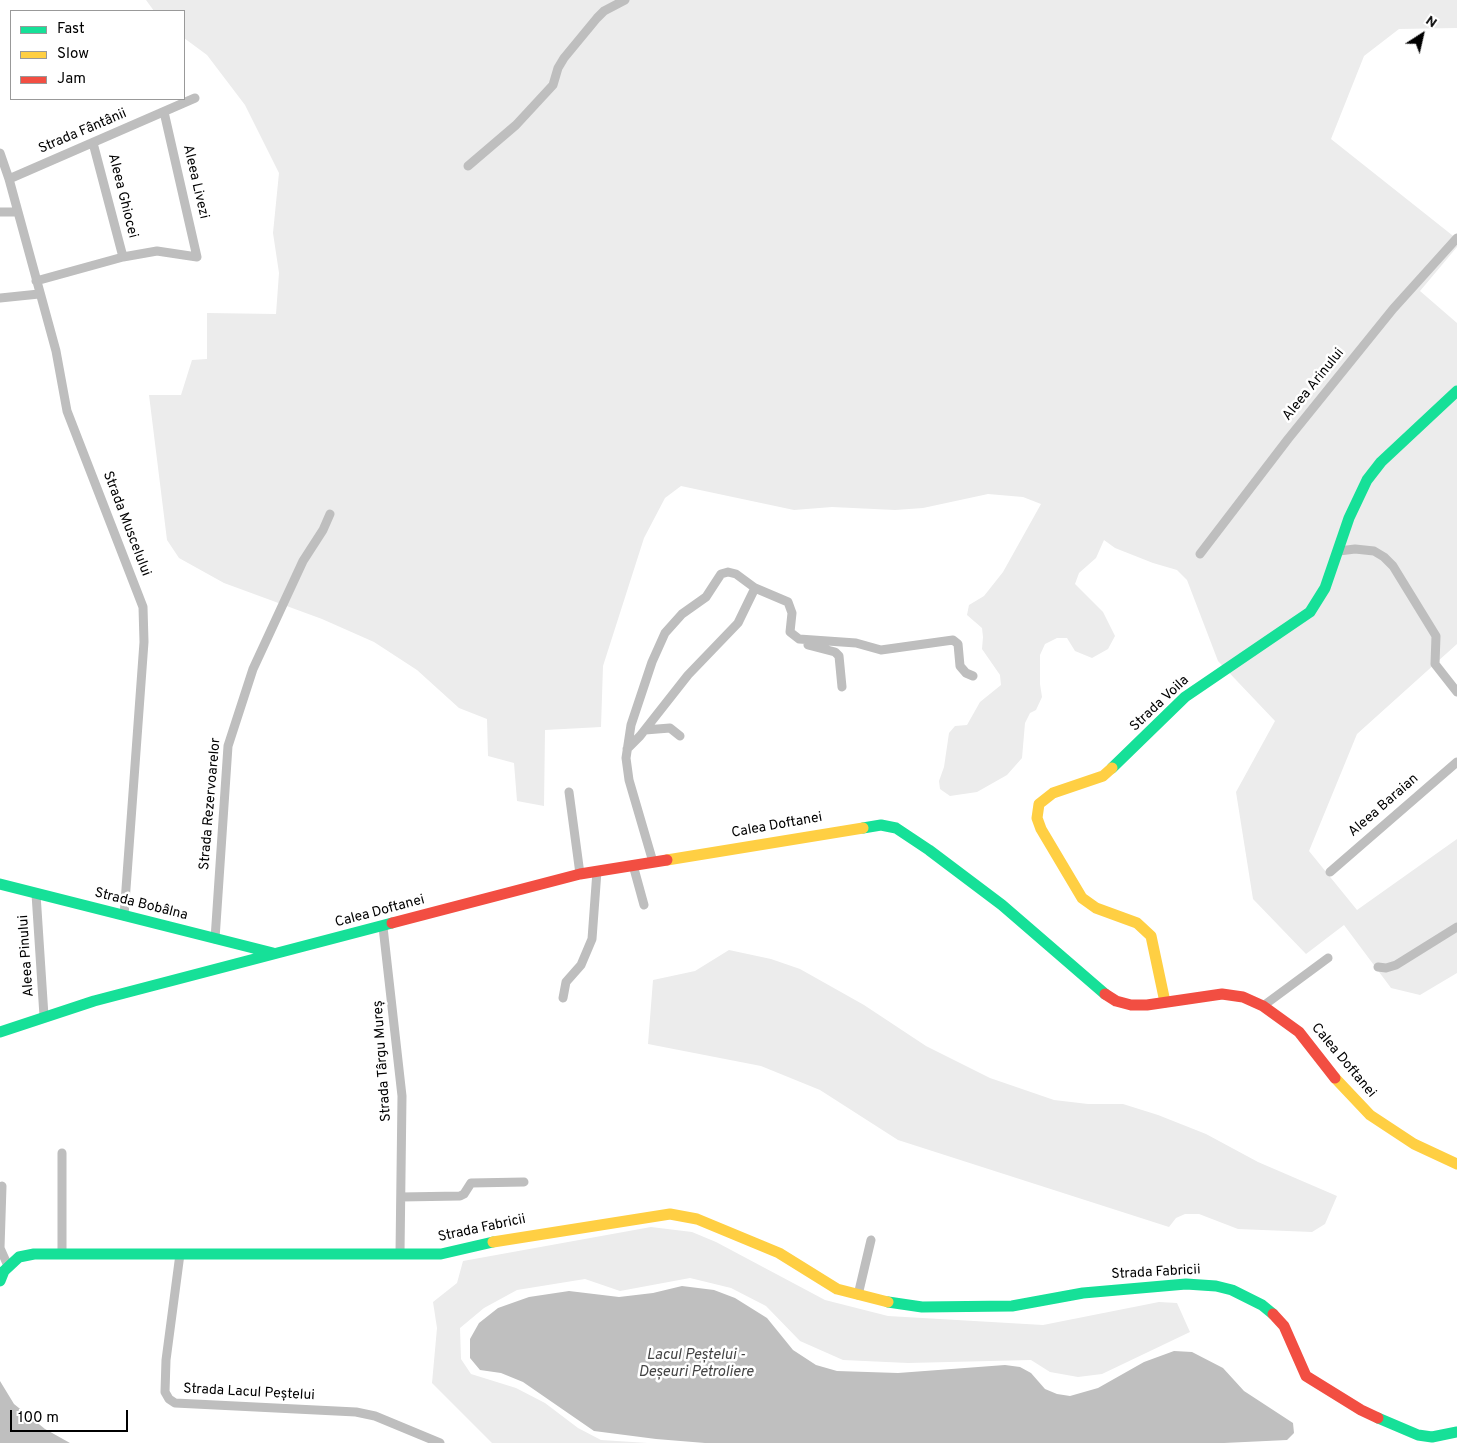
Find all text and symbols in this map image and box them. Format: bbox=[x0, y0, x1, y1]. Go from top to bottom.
legend bbox=[10, 10, 185, 100]
north arrow bbox=[1397, 10, 1447, 60]
text: N bbox=[1422, 12, 1440, 32]
text: Fast bbox=[57, 20, 85, 39]
text: Slow bbox=[57, 45, 89, 64]
text: Jam bbox=[57, 70, 86, 89]
street label: Strada Fântânii bbox=[36, 106, 130, 158]
street label: Aleea Livezi bbox=[178, 143, 212, 221]
street label: Aleea Ghiocei bbox=[103, 152, 141, 240]
street label: Aleea Arinului bbox=[1280, 345, 1348, 425]
street label: Strada Muscelului bbox=[98, 469, 154, 579]
street label: Strada Voila bbox=[1127, 672, 1193, 736]
street label: Strada Rezervoarelor bbox=[197, 737, 225, 871]
street label: Aleea Baraian bbox=[1345, 771, 1423, 841]
street label: Calea Doftanei bbox=[730, 810, 824, 842]
street label: Strada Bobâlna bbox=[93, 885, 189, 925]
street label: Calea Doftanei bbox=[333, 892, 427, 932]
street label: Aleea Pinului bbox=[16, 914, 38, 998]
street label: Strada Târgu Mureș bbox=[370, 1000, 396, 1122]
street label: Calea Doftanei bbox=[1307, 1020, 1379, 1102]
street label: Strada Fabricii bbox=[437, 1212, 527, 1246]
street label: Strada Fabricii bbox=[1111, 1262, 1201, 1284]
water label: Lacul Peștelui - Deșeuri Petroliere bbox=[638, 1347, 754, 1382]
street label: Strada Lacul Peștelui bbox=[183, 1381, 315, 1405]
scale bar bbox=[12, 1400, 130, 1432]
text: 100 m bbox=[18, 1409, 59, 1428]

